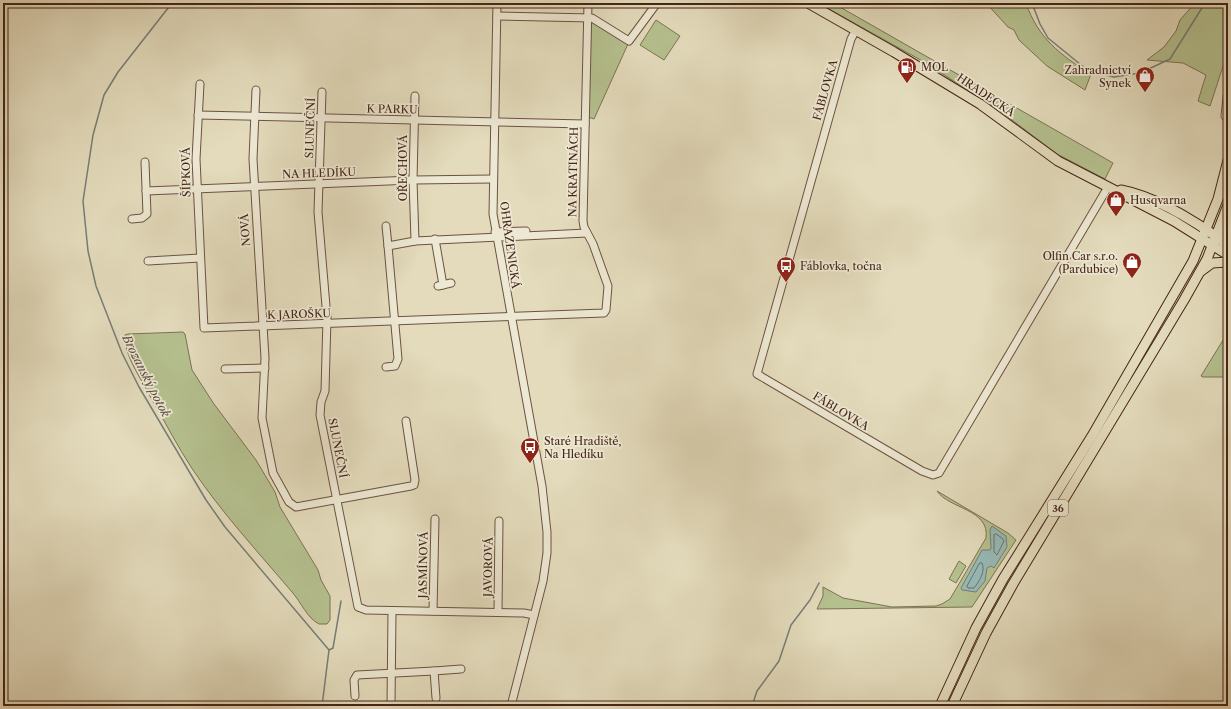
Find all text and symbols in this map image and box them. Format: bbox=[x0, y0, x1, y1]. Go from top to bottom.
fuel station icon: MOL bbox=[896, 56, 918, 84]
street label: FÁBLOVKA bbox=[810, 57, 841, 122]
place label: MOL bbox=[921, 60, 949, 74]
place label: Zahradnictví Synek bbox=[1065, 63, 1132, 90]
shop icon: Zahradnictví Synek bbox=[1134, 65, 1156, 93]
street label: HRADECKÁ bbox=[954, 70, 1018, 120]
street label: SLUNEČNÍ bbox=[301, 97, 318, 159]
street label: K PARKU bbox=[366, 102, 418, 116]
street label: NA KRATINÁCH bbox=[565, 127, 581, 217]
street label: OŘECHOVÁ bbox=[396, 134, 410, 201]
street label: ŠÍPKOVÁ bbox=[178, 146, 193, 197]
street label: NA HLEDÍKU bbox=[282, 165, 357, 181]
shop icon: Husqvarna bbox=[1105, 189, 1127, 217]
place label: Husqvarna bbox=[1130, 193, 1186, 207]
street label: OHRAZENICKÁ bbox=[497, 200, 523, 290]
street label: NOVÁ bbox=[237, 212, 253, 247]
place label: Olfin Car s.r.o. (Pardubice) bbox=[1043, 249, 1118, 276]
shop icon: Olfin Car s.r.o. (Pardubice) bbox=[1121, 251, 1143, 279]
bus stop icon: Fáblovka, točna bbox=[775, 255, 797, 283]
place label: Fáblovka, točna bbox=[800, 259, 882, 273]
street label: K JAROŠKU bbox=[267, 305, 332, 322]
water label: Brozanský potok bbox=[119, 331, 174, 420]
street label: FÁBLOVKA bbox=[810, 389, 872, 434]
street label: SLUNEČNÍ bbox=[325, 417, 352, 479]
place label: Staré Hradiště, Na Hledíku bbox=[544, 434, 621, 461]
bus stop icon: Staré Hradiště, Na Hledíku bbox=[519, 436, 541, 464]
road number: 36 bbox=[1048, 500, 1068, 516]
street label: JASMÍNOVÁ bbox=[415, 531, 431, 601]
street label: JAVOROVÁ bbox=[480, 536, 496, 599]

